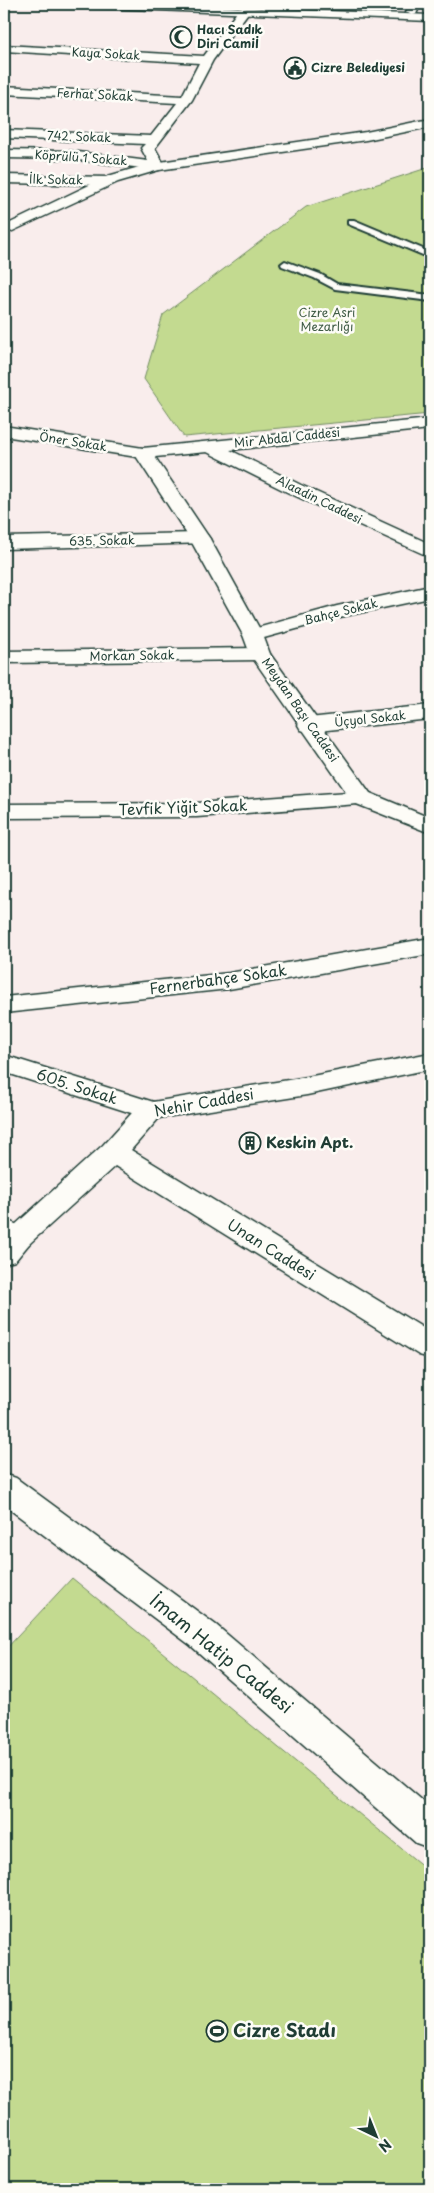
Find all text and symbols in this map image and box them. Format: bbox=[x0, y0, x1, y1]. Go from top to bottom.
place label: Hacı Sadık Diri Camiİ bbox=[197, 20, 264, 52]
mosque icon: Hacı Sadık Diri Camiİ bbox=[169, 25, 193, 49]
street label: Kaya Sokak bbox=[71, 42, 141, 64]
public building icon: Cizre Belediyesi bbox=[283, 56, 307, 80]
place label: Cizre Belediyesi bbox=[311, 58, 405, 76]
street label: Ferhat Sokak bbox=[56, 83, 134, 105]
street label: 742. Sokak bbox=[47, 126, 112, 146]
street label: Köprülü 1 Sokak bbox=[34, 145, 128, 169]
street label: İlk Sokak bbox=[29, 170, 83, 188]
park label: Cizre Asri Mezarlığı bbox=[298, 303, 356, 335]
street label: Mir Abdal Caddesi bbox=[233, 422, 341, 452]
street label: Öner Sokak bbox=[38, 427, 108, 455]
street label: Alaadin Caddesi bbox=[273, 470, 366, 528]
street label: 635. Sokak bbox=[69, 530, 135, 550]
street label: Bahçe Sokak bbox=[302, 593, 379, 629]
street label: Morkan Sokak bbox=[89, 645, 175, 665]
street label: Meydan Başı Caddesi bbox=[258, 654, 344, 765]
street label: Üçyol Sokak bbox=[333, 705, 407, 731]
street label: Tevfik Yiğit Sokak bbox=[118, 793, 248, 820]
street label: Fernerbahçe Sokak bbox=[148, 957, 288, 1000]
street label: 605. Sokak bbox=[34, 1062, 121, 1110]
street label: Nehir Caddesi bbox=[152, 1081, 255, 1122]
place label: Keskin Apt. bbox=[266, 1130, 353, 1153]
building icon: Keskin Apt. bbox=[238, 1131, 262, 1155]
street label: Unan Caddesi bbox=[223, 1212, 321, 1285]
street label: İmam Hatip Caddesi bbox=[144, 1586, 299, 1719]
place label: Cizre Stadı bbox=[233, 2016, 336, 2043]
sports icon: Cizre Stadı bbox=[205, 2019, 229, 2043]
north arrow bbox=[352, 2110, 402, 2160]
text: N bbox=[374, 2134, 396, 2157]

